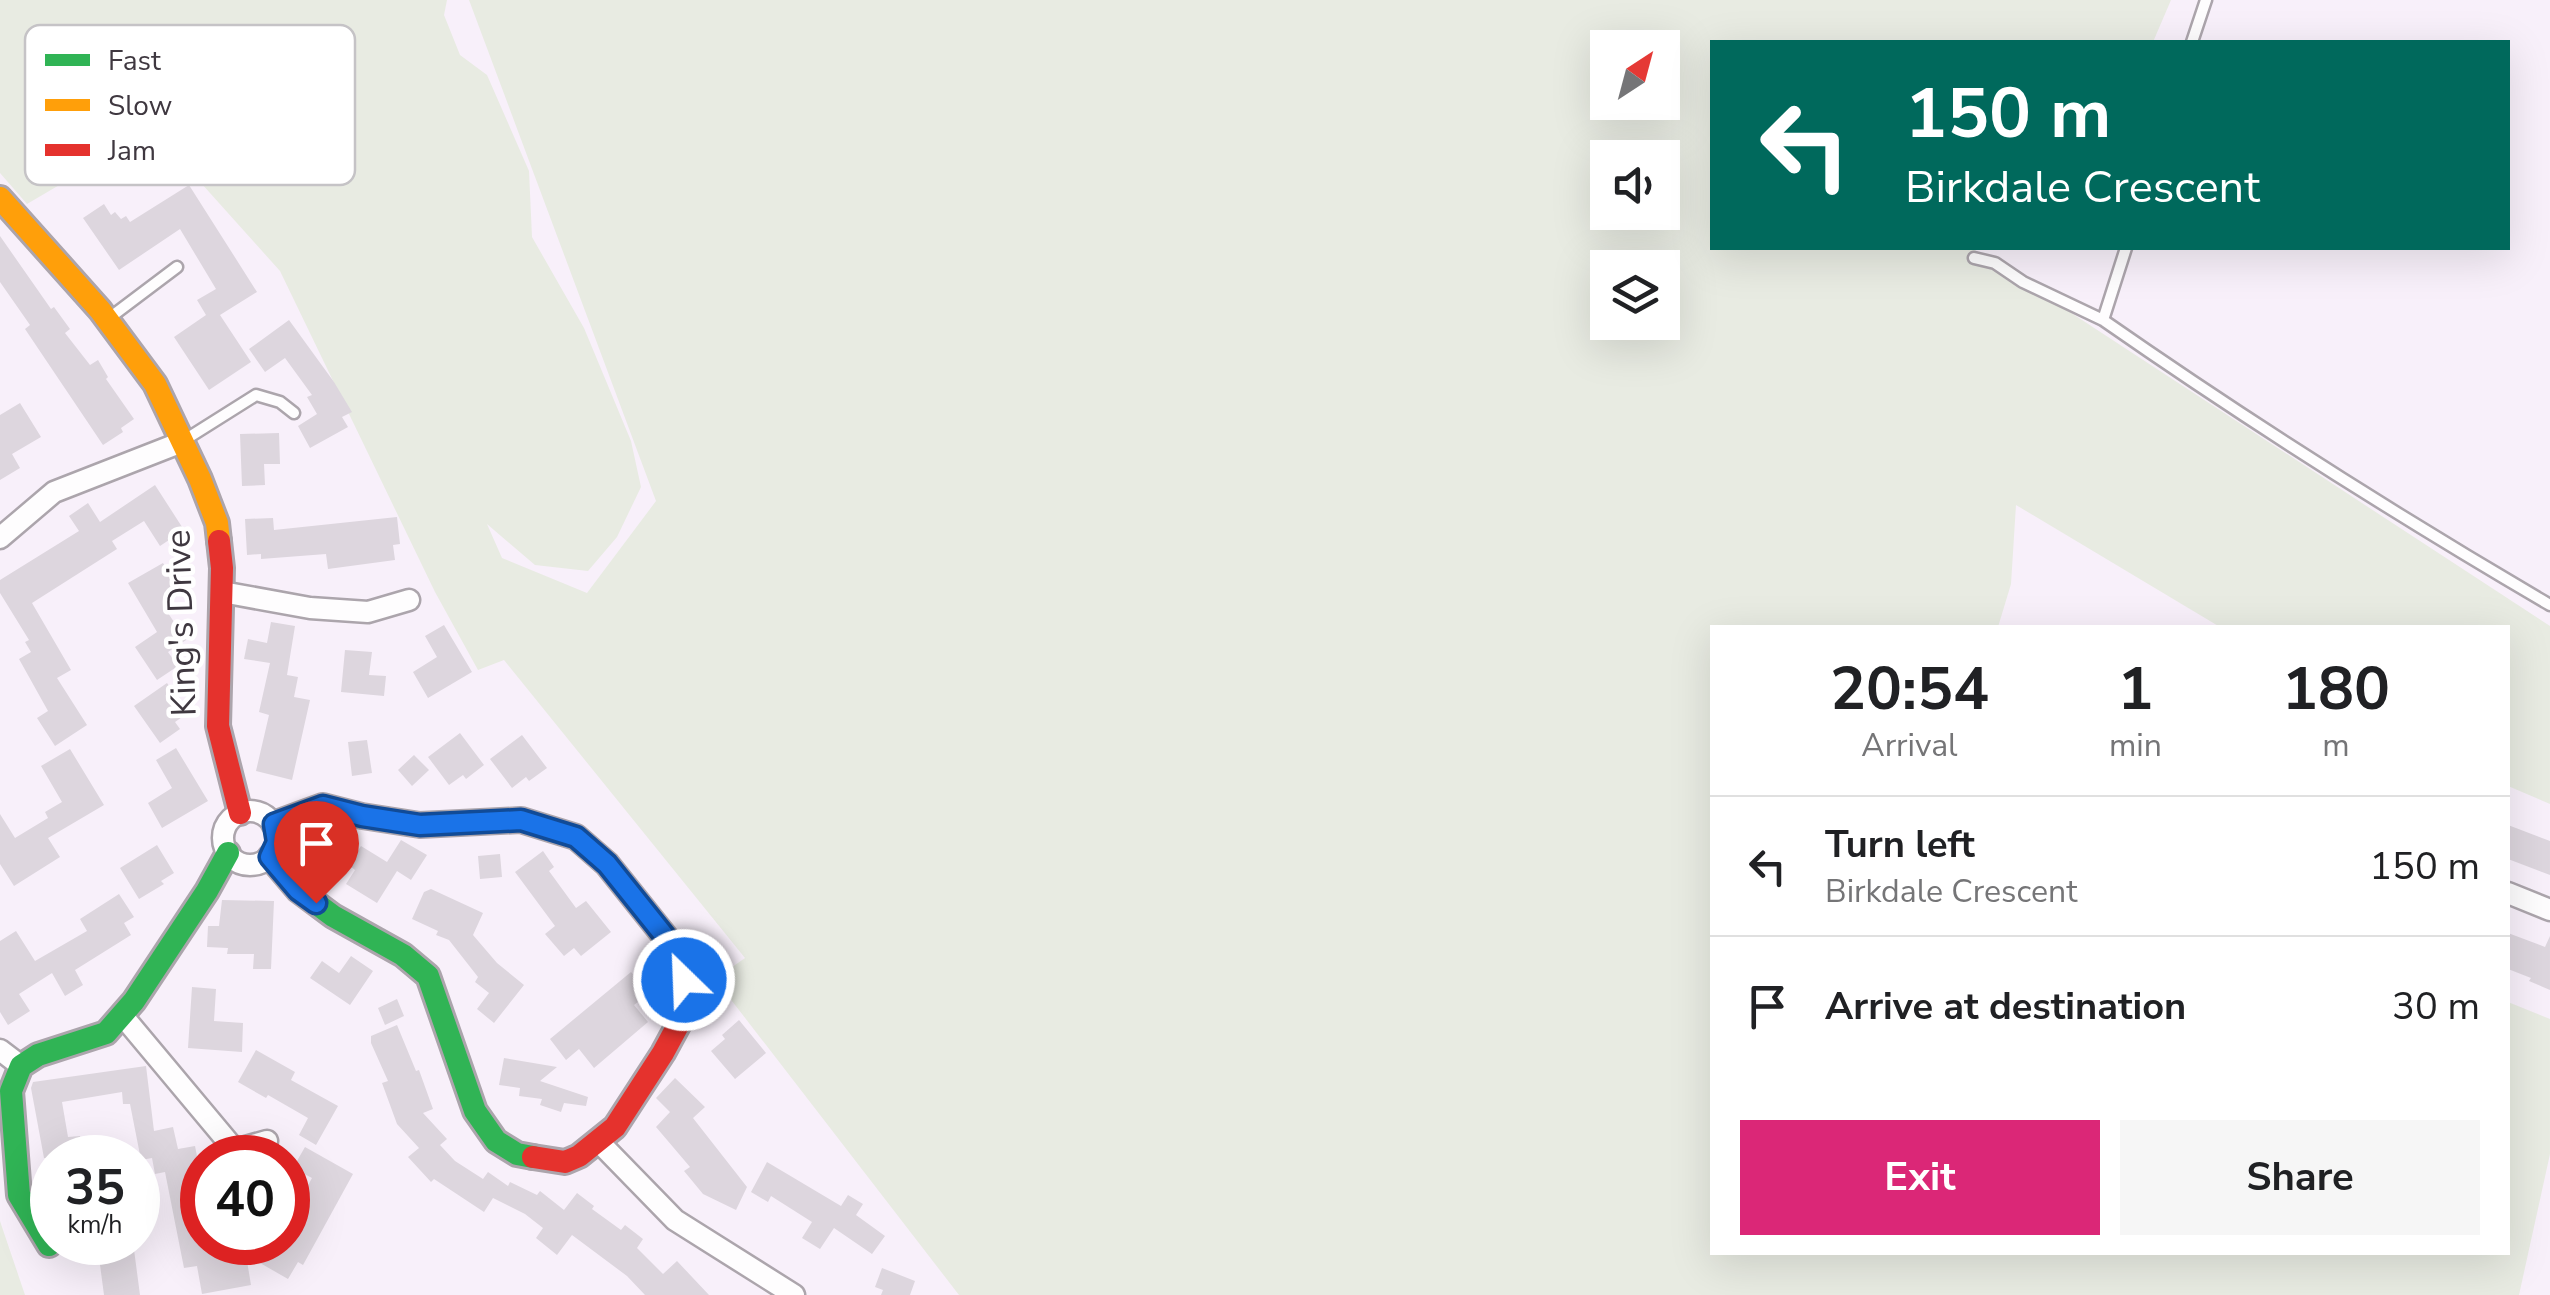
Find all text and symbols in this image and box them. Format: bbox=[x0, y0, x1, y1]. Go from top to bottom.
legend bbox=[25, 25, 355, 185]
north arrow bbox=[1590, 30, 1680, 120]
map controls bbox=[1590, 30, 1680, 340]
text: Fast bbox=[108, 42, 161, 80]
text: 150 m bbox=[1905, 66, 2111, 162]
icon: left bbox=[1740, 80, 1870, 210]
text: Slow bbox=[108, 87, 172, 125]
text: Jam bbox=[107, 132, 156, 170]
button: sound bbox=[1590, 140, 1680, 230]
text: Birkdale Crescent bbox=[1905, 157, 2260, 218]
button: layers bbox=[1590, 250, 1680, 340]
street label: King's Drive bbox=[154, 529, 208, 717]
text: 20:54 bbox=[1830, 648, 1989, 730]
text: 1 bbox=[2117, 648, 2153, 730]
text: 180 bbox=[2282, 648, 2390, 730]
text: Arrival bbox=[1861, 724, 1958, 767]
text: min bbox=[2109, 724, 2162, 767]
text: m bbox=[2322, 724, 2350, 767]
pin bbox=[274, 801, 359, 904]
icon: arrive bbox=[289, 816, 344, 871]
text: Turn left bbox=[1825, 819, 1975, 870]
icon: left bbox=[1740, 839, 1795, 894]
text: 150 m bbox=[2369, 841, 2480, 892]
text: Birkdale Crescent bbox=[1825, 870, 2077, 913]
position arrow bbox=[632, 928, 736, 1032]
icon: arrive bbox=[1740, 979, 1795, 1034]
text: Arrive at destination bbox=[1825, 981, 2186, 1032]
text: 30 m bbox=[2392, 981, 2480, 1032]
button: Exit bbox=[1740, 1120, 2100, 1235]
button: Share bbox=[2120, 1120, 2480, 1235]
speed limit sign: 40 bbox=[180, 1135, 310, 1265]
text: 35 bbox=[65, 1153, 125, 1222]
text: km/h bbox=[67, 1208, 123, 1242]

